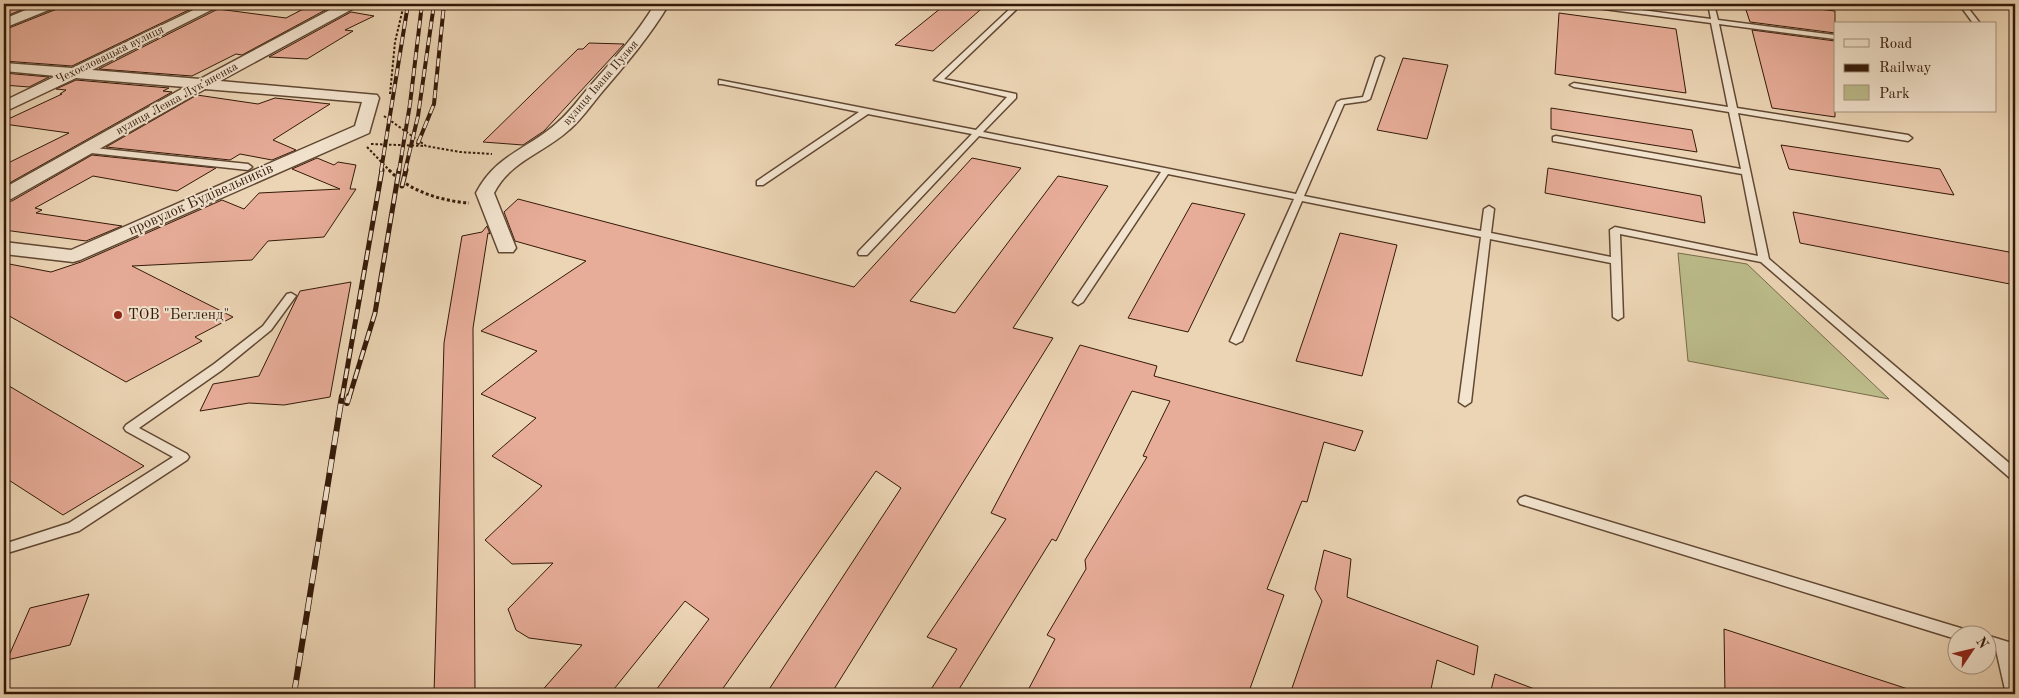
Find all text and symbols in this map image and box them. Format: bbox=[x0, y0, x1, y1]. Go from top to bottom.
legend bbox=[1834, 22, 1996, 112]
street label: Чехословацька вулиця bbox=[54, 24, 166, 86]
text: Road bbox=[1879, 37, 1913, 52]
street label: вулиця Івана Пулюя bbox=[561, 38, 641, 128]
street label: вулиця Левка Лукʼяненка bbox=[114, 60, 240, 137]
text: Railway bbox=[1879, 61, 1932, 76]
text: Park bbox=[1879, 87, 1910, 102]
street label: провулок Будівельників bbox=[126, 161, 276, 239]
place label: ТОВ "Бегленд" bbox=[128, 308, 229, 323]
marker: ТОВ "Бегленд" bbox=[112, 309, 124, 321]
north arrow bbox=[1946, 626, 1996, 676]
text: N bbox=[1973, 635, 1991, 652]

